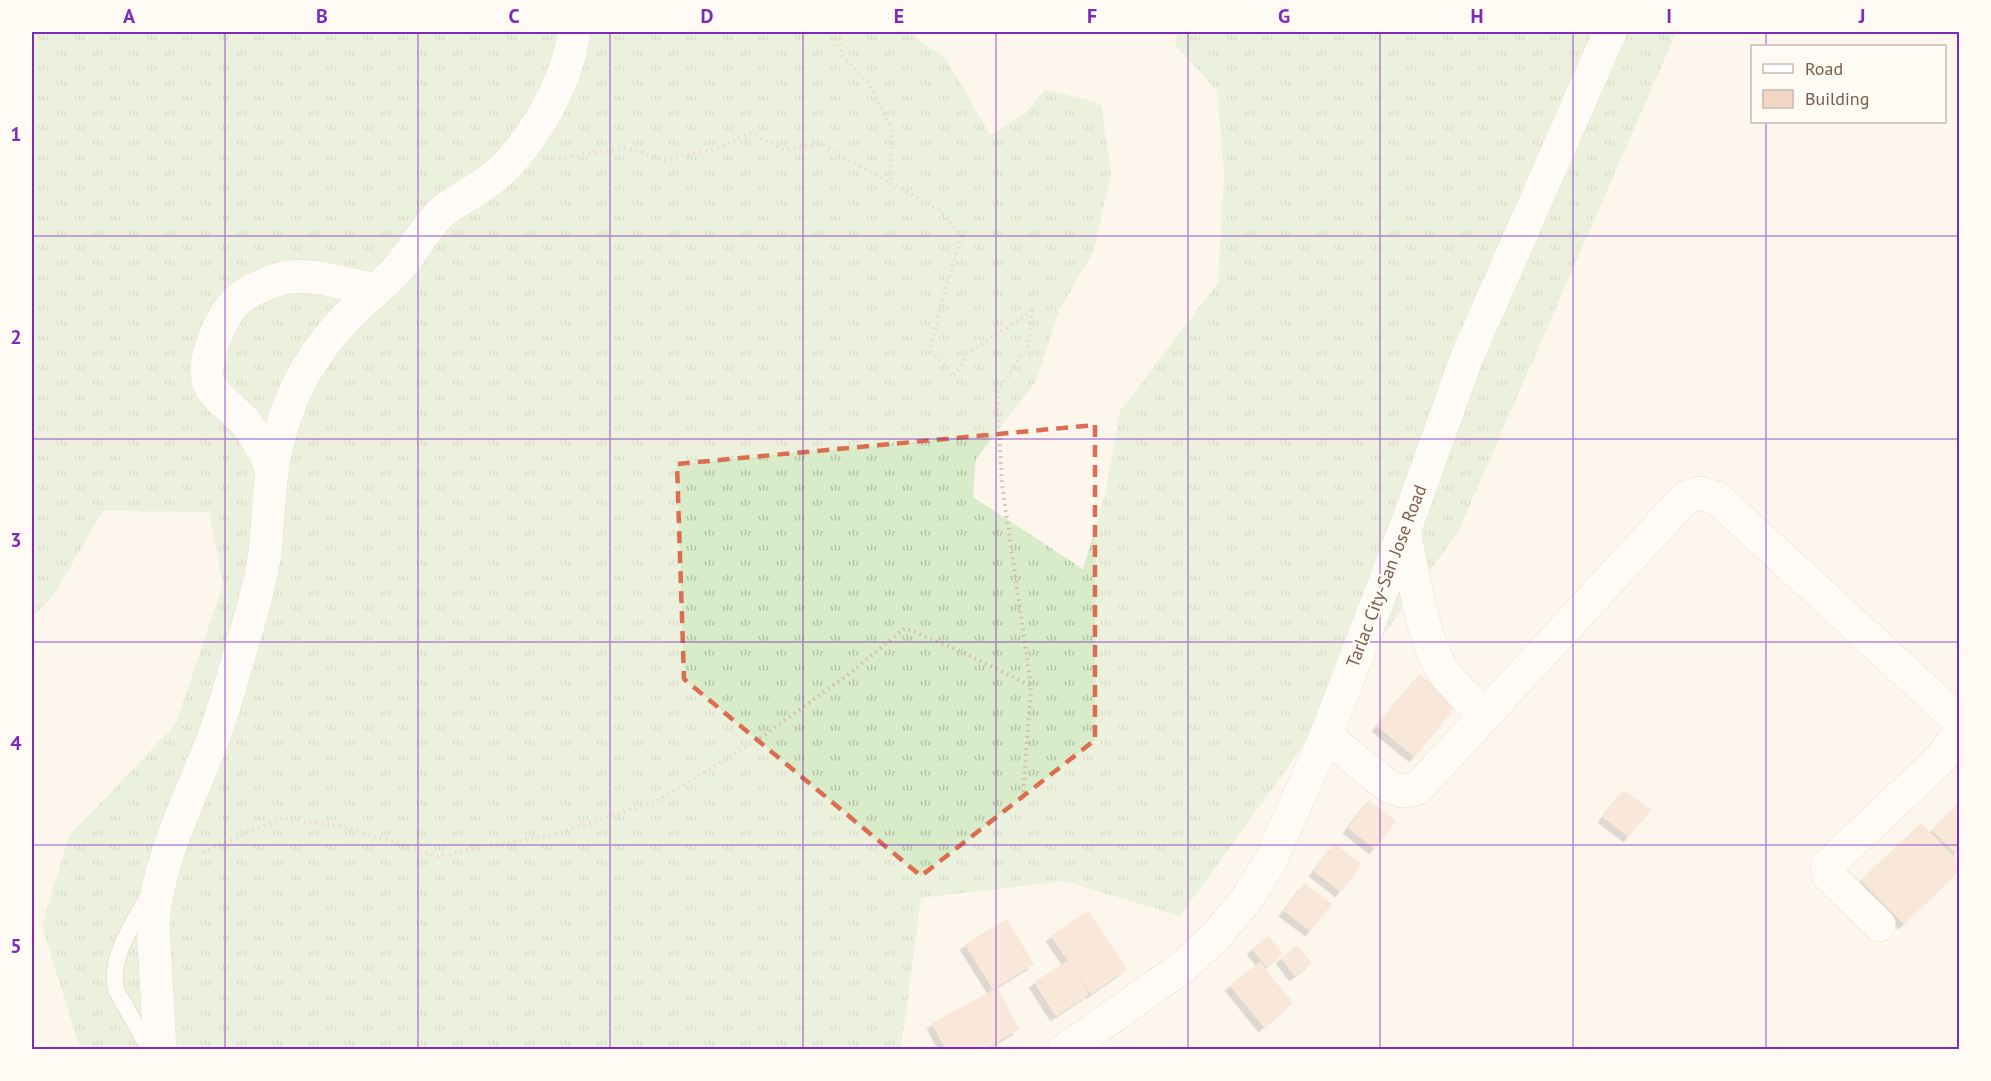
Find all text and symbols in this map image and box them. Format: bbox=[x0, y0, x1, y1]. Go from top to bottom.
text: A bbox=[123, 3, 136, 29]
text: B bbox=[316, 3, 328, 29]
text: C bbox=[508, 3, 520, 29]
text: D bbox=[701, 3, 714, 29]
text: E bbox=[894, 3, 904, 29]
text: F bbox=[1087, 3, 1097, 29]
text: G bbox=[1278, 3, 1290, 29]
text: H bbox=[1470, 3, 1484, 29]
text: I bbox=[1666, 3, 1672, 29]
text: J bbox=[1858, 3, 1865, 29]
legend bbox=[1751, 45, 1946, 123]
text: Road bbox=[1805, 57, 1843, 80]
text: Building bbox=[1805, 87, 1869, 110]
text: 1 bbox=[10, 121, 22, 147]
text: 2 bbox=[10, 324, 22, 350]
street label: Tarlac City-San Jose Road bbox=[1341, 482, 1431, 670]
text: 3 bbox=[10, 527, 22, 553]
text: 4 bbox=[10, 730, 22, 756]
text: 5 bbox=[10, 933, 22, 959]

